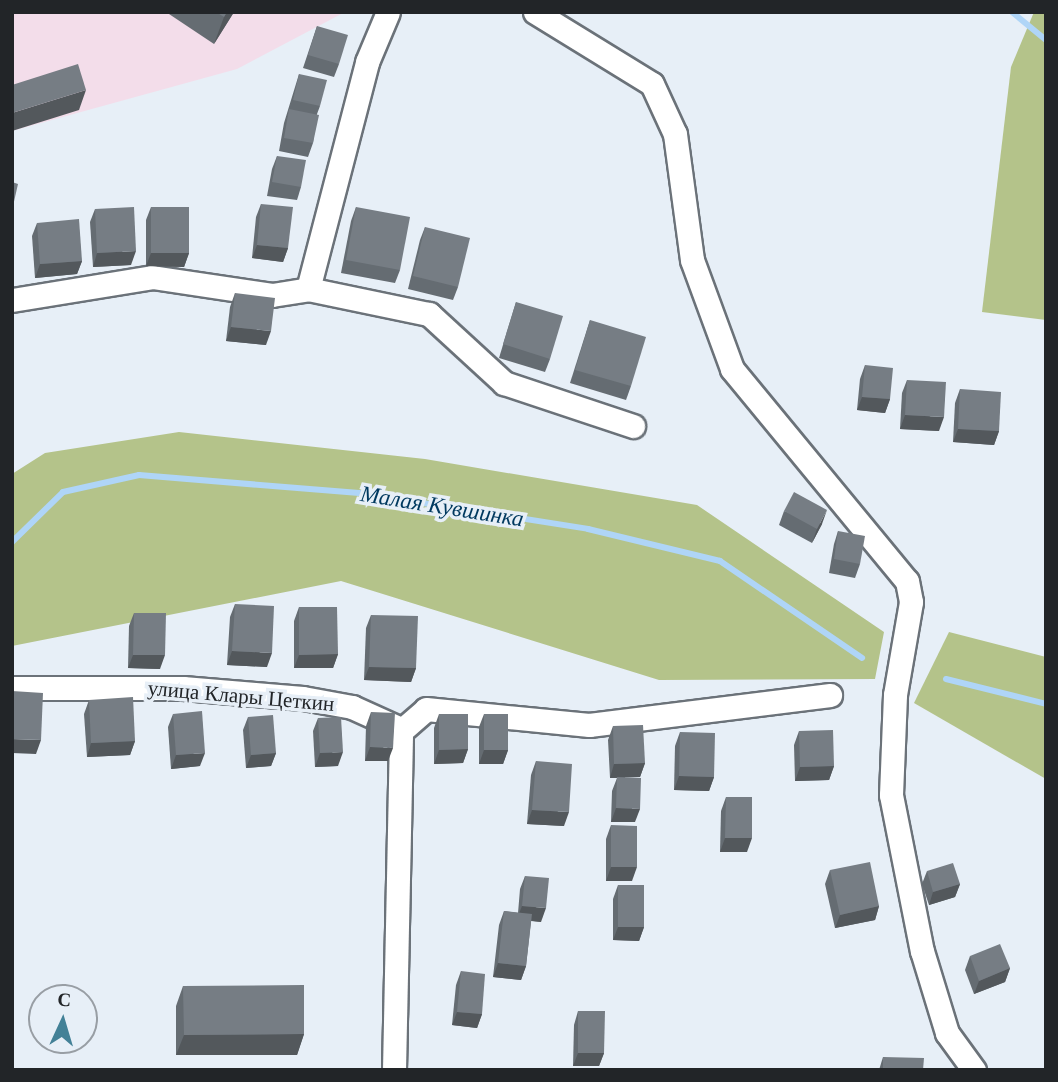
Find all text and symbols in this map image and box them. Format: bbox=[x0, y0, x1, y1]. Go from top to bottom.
water label: Малая Кувшинка bbox=[358, 480, 526, 534]
street label: улица Клары Цеткин bbox=[147, 675, 335, 717]
north arrow bbox=[28, 984, 98, 1054]
text: С bbox=[57, 989, 72, 1011]

